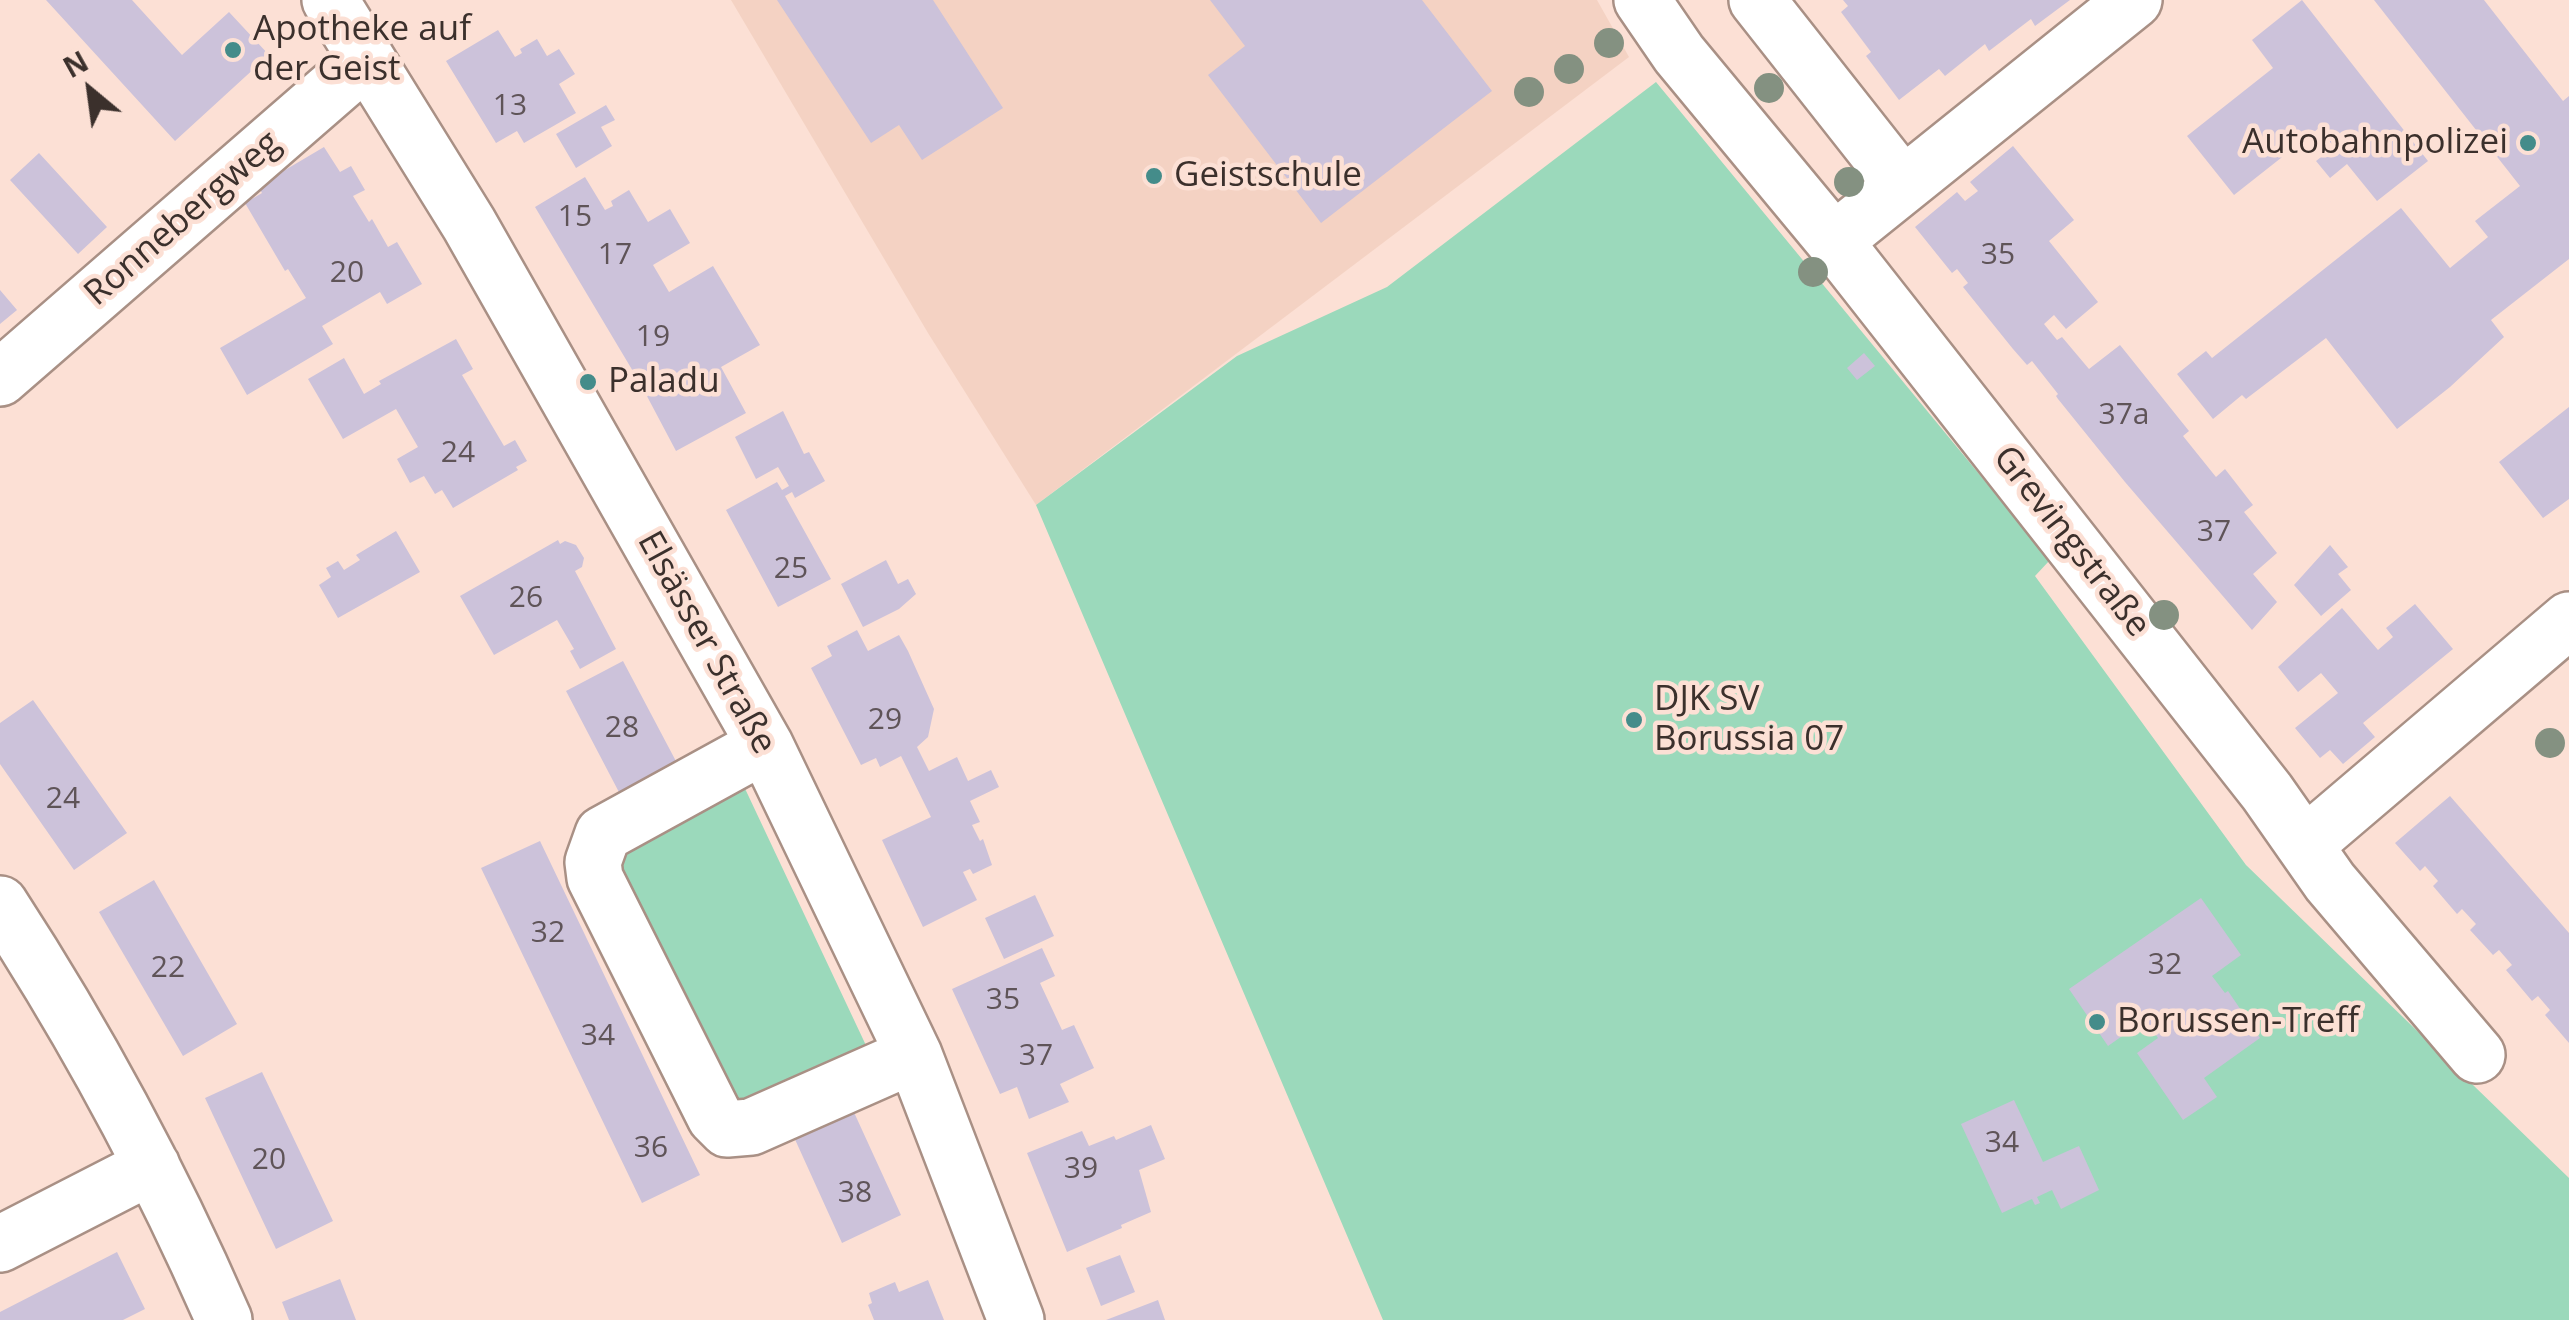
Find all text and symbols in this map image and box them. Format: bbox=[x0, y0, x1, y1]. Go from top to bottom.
place label: Apotheke auf der Geist bbox=[253, 9, 471, 91]
marker: Apotheke auf der Geist bbox=[222, 39, 244, 61]
north arrow bbox=[40, 40, 140, 140]
text: N bbox=[56, 42, 95, 86]
house number: 13 bbox=[493, 88, 527, 124]
place label: Autobahnpolizei bbox=[2242, 122, 2508, 164]
street label: Ronnebergweg bbox=[77, 123, 289, 315]
marker: Autobahnpolizei bbox=[2517, 132, 2539, 154]
place label: Geistschule bbox=[1174, 155, 1362, 197]
marker: Geistschule bbox=[1143, 165, 1165, 187]
house number: 15 bbox=[558, 199, 592, 235]
house number: 17 bbox=[598, 237, 632, 273]
house number: 35 bbox=[1981, 237, 2015, 273]
house number: 20 bbox=[330, 255, 364, 291]
house number: 19 bbox=[636, 319, 670, 355]
place label: Paladu bbox=[608, 361, 720, 403]
marker: Paladu bbox=[577, 371, 599, 393]
house number: 37a bbox=[2099, 397, 2149, 433]
house number: 24 bbox=[441, 435, 475, 471]
street label: Grevingstraße bbox=[1983, 438, 2159, 646]
house number: 37 bbox=[2197, 514, 2231, 550]
street label: Elsässer Straße bbox=[628, 525, 784, 761]
house number: 25 bbox=[774, 551, 808, 587]
house number: 26 bbox=[509, 580, 543, 616]
place label: DJK SV Borussia 07 bbox=[1654, 679, 1844, 761]
house number: 29 bbox=[868, 702, 902, 738]
marker: DJK SV Borussia 07 bbox=[1623, 709, 1645, 731]
house number: 28 bbox=[605, 710, 639, 746]
house number: 24 bbox=[46, 781, 80, 817]
house number: 32 bbox=[531, 915, 565, 951]
house number: 32 bbox=[2148, 947, 2182, 983]
house number: 22 bbox=[151, 950, 185, 986]
house number: 35 bbox=[986, 982, 1020, 1018]
place label: Borussen-Treff bbox=[2117, 1001, 2359, 1043]
marker: Borussen-Treff bbox=[2086, 1011, 2108, 1033]
house number: 34 bbox=[581, 1018, 615, 1054]
house number: 37 bbox=[1019, 1038, 1053, 1074]
house number: 34 bbox=[1985, 1125, 2019, 1161]
house number: 36 bbox=[634, 1130, 668, 1166]
house number: 20 bbox=[252, 1142, 286, 1178]
house number: 39 bbox=[1064, 1151, 1098, 1187]
house number: 38 bbox=[838, 1175, 872, 1211]

